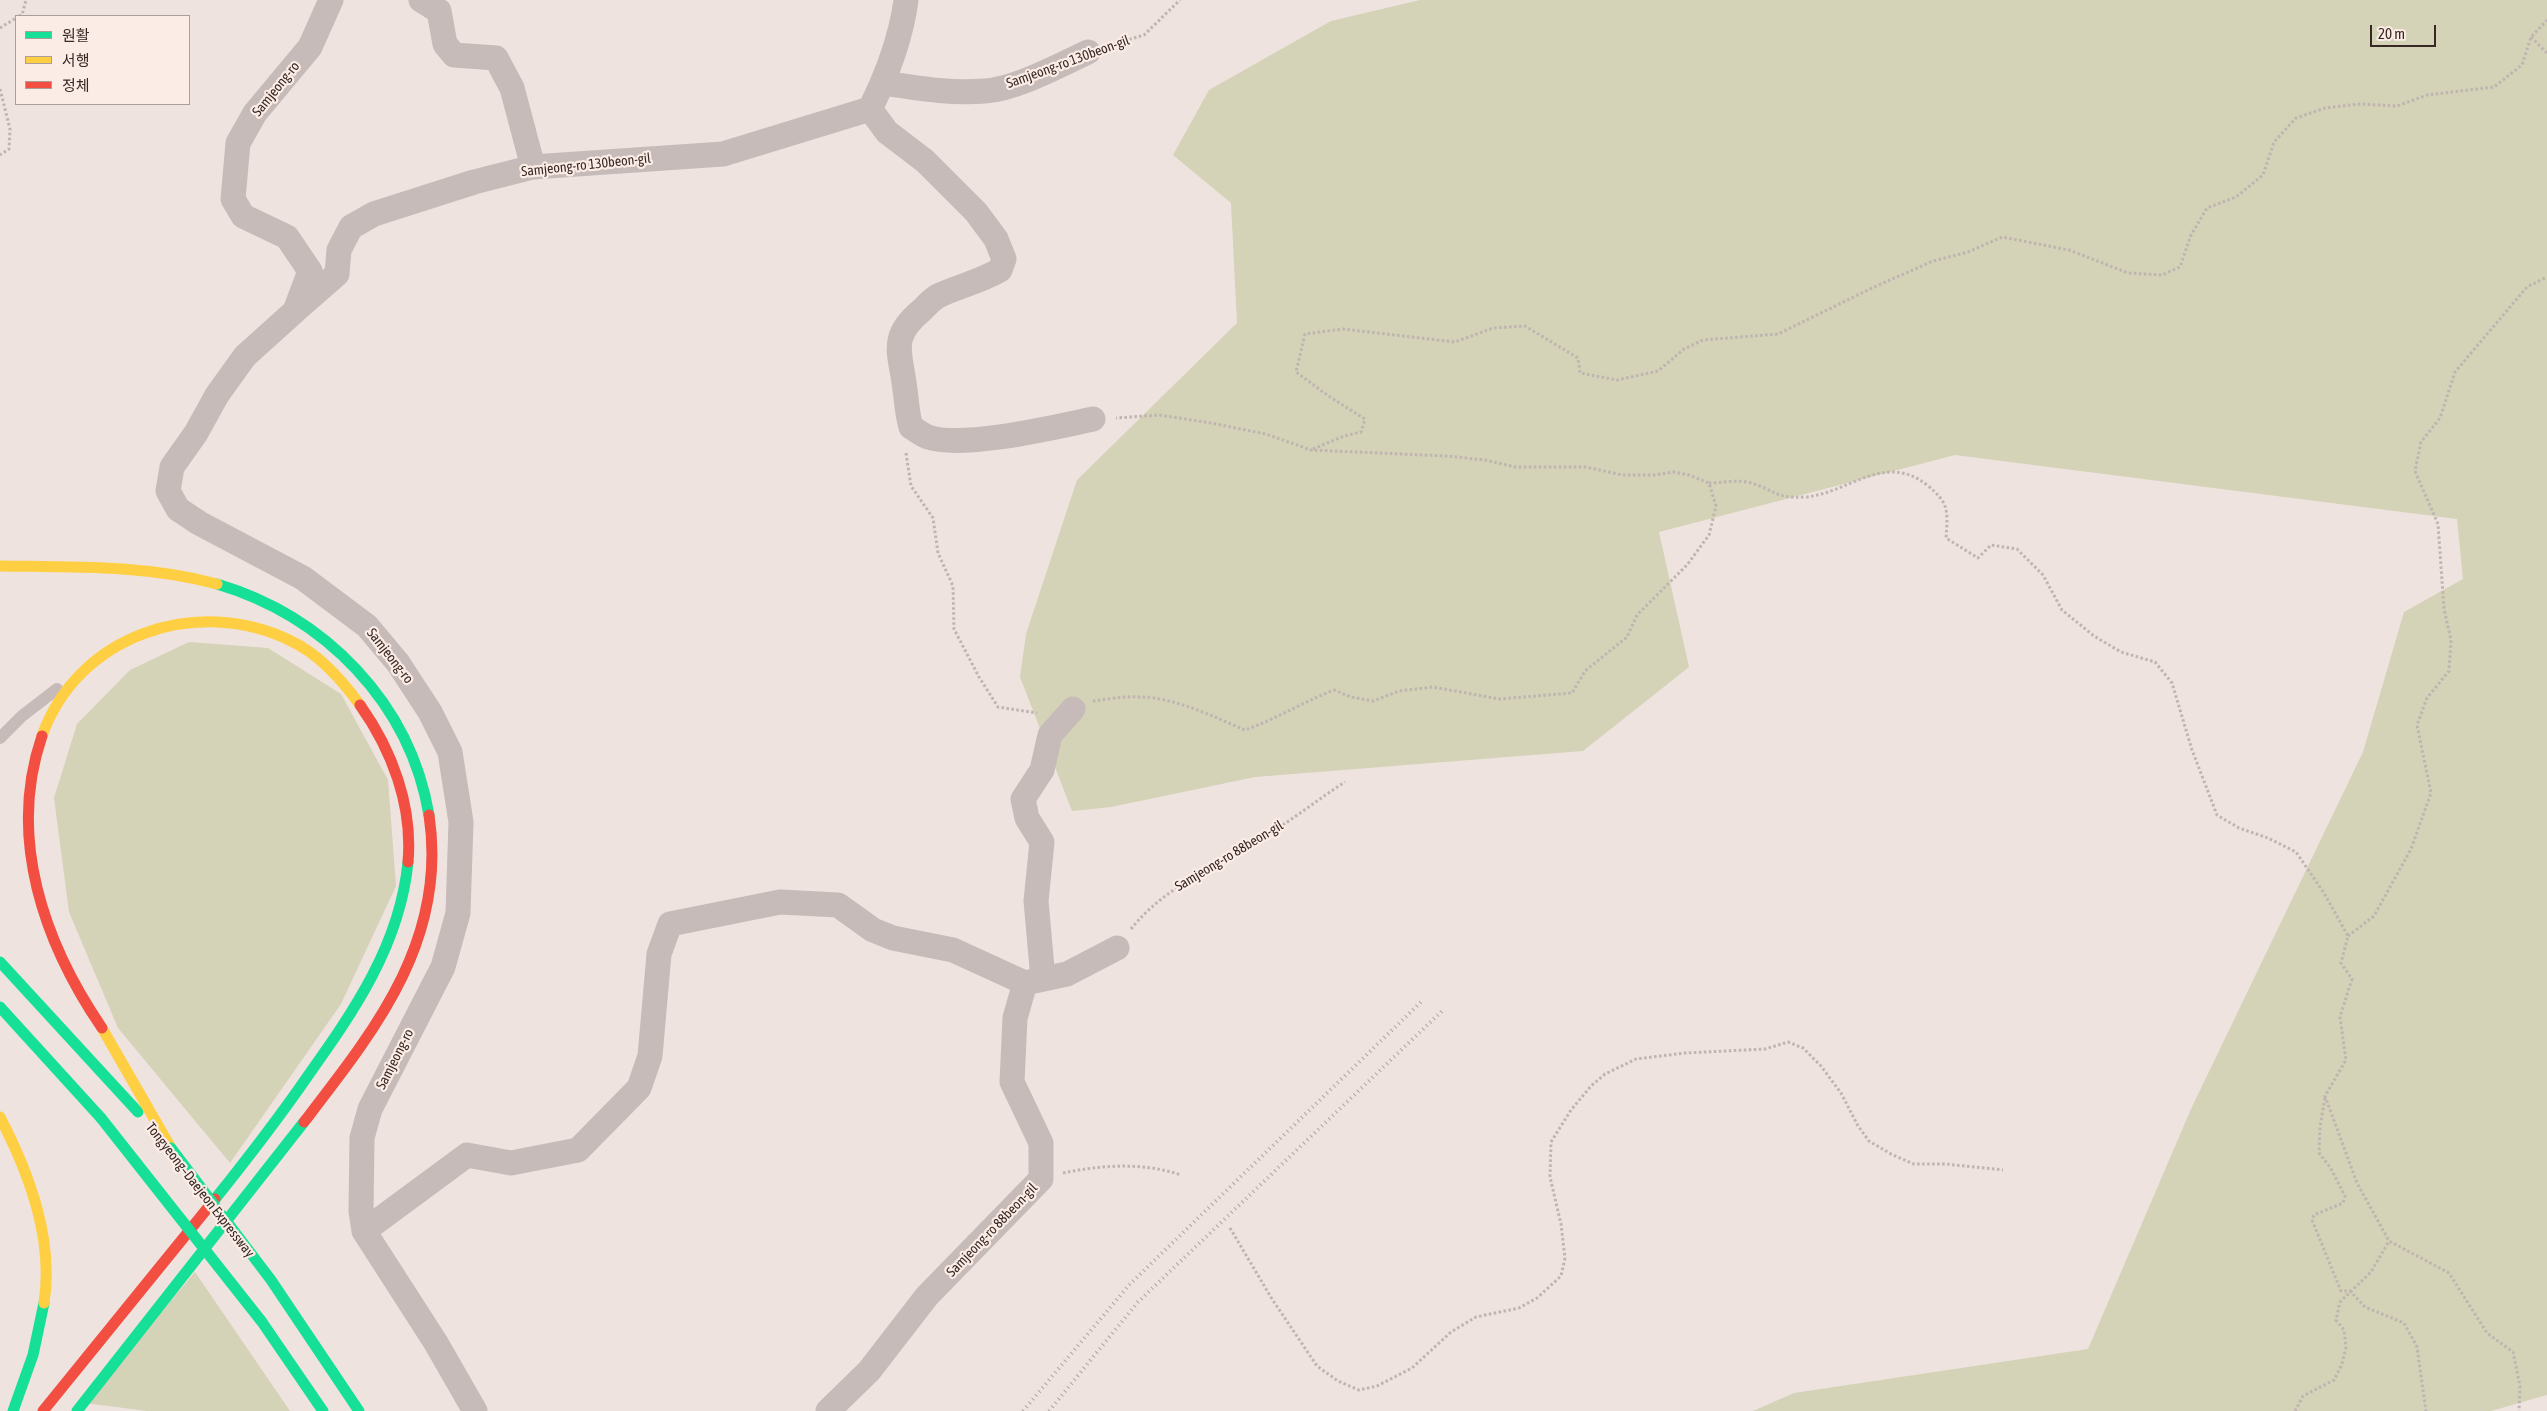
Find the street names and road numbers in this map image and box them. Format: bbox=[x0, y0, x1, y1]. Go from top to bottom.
street label: Samjeong-ro 130beon-gil bbox=[1004, 32, 1132, 92]
street label: Samjeong-ro bbox=[249, 58, 303, 120]
street label: Samjeong-ro 130beon-gil bbox=[520, 150, 652, 180]
street label: Samjeong-ro bbox=[363, 625, 417, 687]
street label: Samjeong-ro 88beon-gil bbox=[1172, 817, 1286, 895]
street label: Samjeong-ro bbox=[373, 1026, 417, 1092]
street label: Tongyeong–Daejeon Expressway bbox=[142, 1119, 258, 1261]
street label: Samjeong-ro 88beon-gil bbox=[943, 1180, 1041, 1280]

